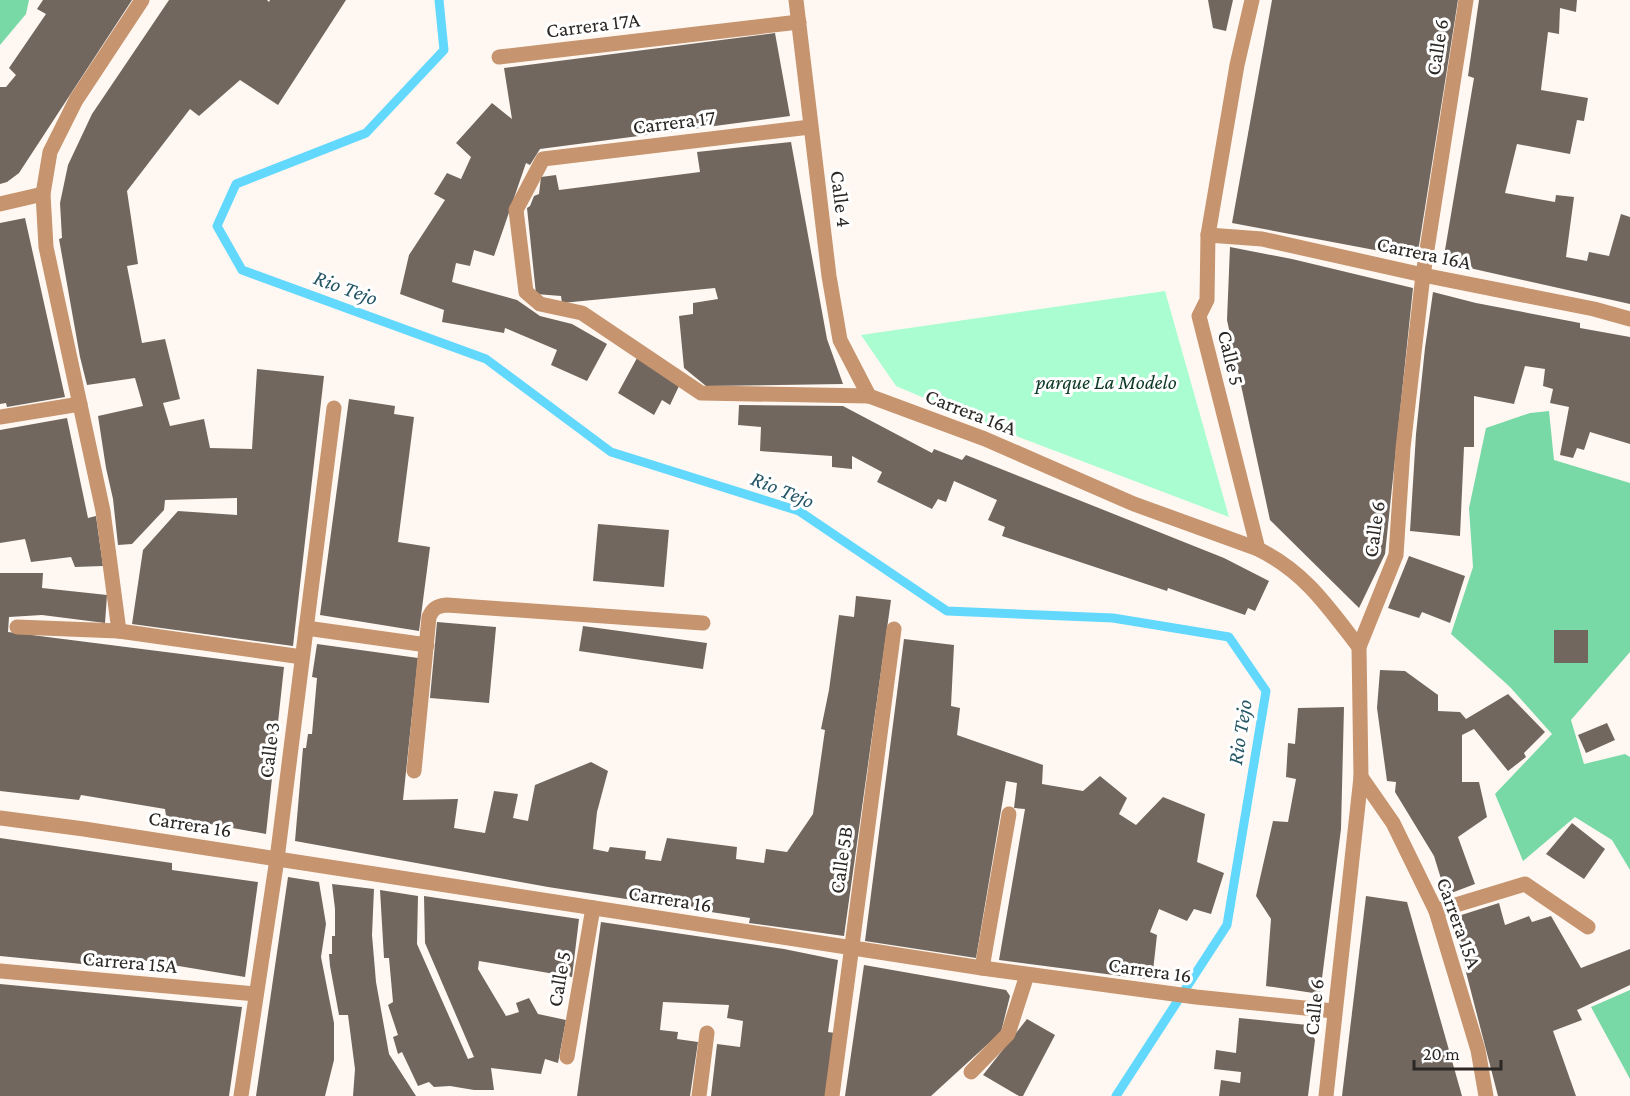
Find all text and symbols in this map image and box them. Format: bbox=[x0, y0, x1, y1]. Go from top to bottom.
street label: Carrera 17A bbox=[545, 7, 641, 43]
street label: Calle 6 bbox=[1421, 17, 1453, 77]
street label: Carrera 17 bbox=[631, 105, 717, 139]
street label: Calle 4 bbox=[826, 169, 856, 229]
street label: Carrera 16A bbox=[1375, 231, 1473, 275]
water label: Rio Tejo bbox=[310, 264, 381, 311]
street label: Calle 5 bbox=[1213, 328, 1249, 388]
park label: parque La Modelo bbox=[1033, 370, 1177, 394]
street label: Carrera 16A bbox=[922, 384, 1020, 440]
water label: Rio Tejo bbox=[747, 466, 818, 514]
street label: Calle 6 bbox=[1358, 499, 1390, 559]
water label: Rio Tejo bbox=[1222, 698, 1258, 767]
street label: Calle 3 bbox=[254, 721, 284, 779]
street label: Carrera 16 bbox=[147, 806, 233, 842]
street label: Calle 5B bbox=[824, 825, 858, 895]
street label: Carrera 15A bbox=[1431, 874, 1487, 972]
street label: Carrera 16 bbox=[627, 881, 713, 917]
street label: Carrera 15A bbox=[82, 946, 178, 978]
street label: Calle 5 bbox=[542, 949, 576, 1009]
street label: Carrera 16 bbox=[1107, 952, 1193, 988]
street label: Calle 6 bbox=[1299, 977, 1329, 1037]
scale bar bbox=[1414, 1033, 1501, 1071]
text: 20 m bbox=[1423, 1044, 1460, 1064]

